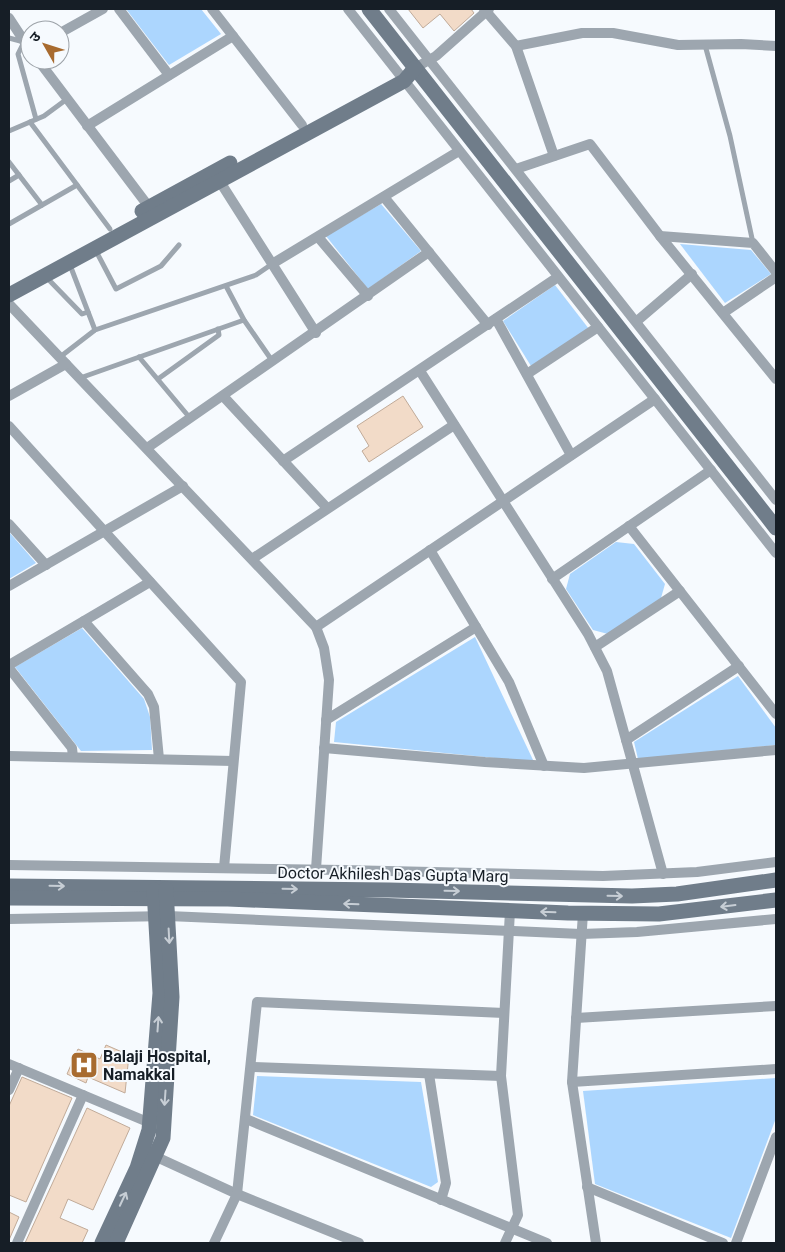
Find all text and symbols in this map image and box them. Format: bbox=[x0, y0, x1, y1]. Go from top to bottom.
north arrow bbox=[20, 20, 70, 70]
text: उ bbox=[26, 28, 44, 45]
street label: Doctor Akhilesh Das Gupta Marg bbox=[277, 863, 509, 886]
one-way arrow bbox=[49, 882, 65, 891]
one-way arrow bbox=[282, 884, 298, 894]
one-way arrow bbox=[444, 887, 460, 896]
one-way arrow bbox=[607, 891, 623, 900]
one-way arrow bbox=[343, 899, 359, 908]
one-way arrow bbox=[720, 901, 736, 911]
one-way arrow bbox=[541, 908, 557, 917]
one-way arrow bbox=[165, 928, 174, 944]
one-way arrow bbox=[154, 1017, 163, 1033]
place label: Balaji Hospital, Namakkal bbox=[103, 1047, 211, 1084]
hospital icon: Balaji Hospital, Namakkal bbox=[69, 1050, 99, 1080]
one-way arrow bbox=[160, 1090, 170, 1106]
one-way arrow bbox=[118, 1192, 128, 1207]

